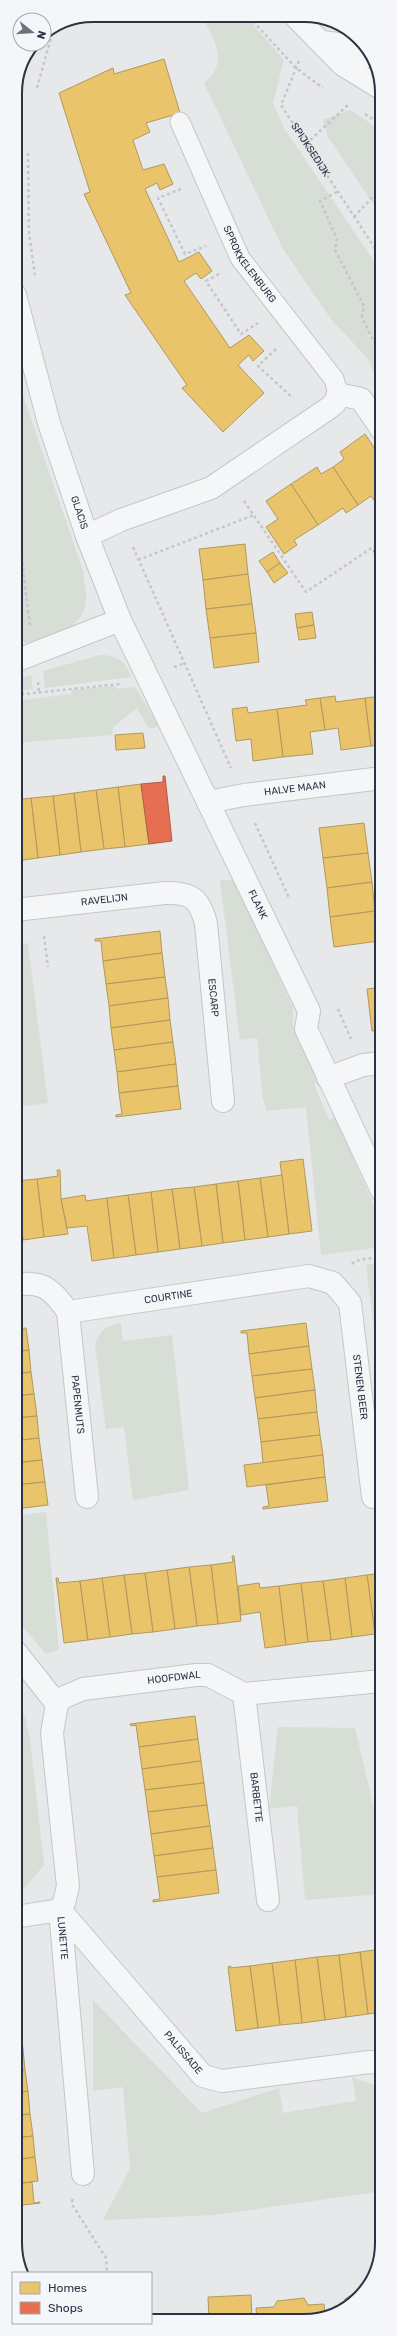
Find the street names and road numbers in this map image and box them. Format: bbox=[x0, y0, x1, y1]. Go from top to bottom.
street label: SPIJKSEDIJK bbox=[288, 121, 332, 179]
street label: SPROKKELENBURG bbox=[221, 224, 279, 305]
street label: GLACIS bbox=[68, 494, 90, 531]
street label: HALVE MAAN bbox=[263, 779, 326, 798]
street label: FLANK bbox=[245, 888, 270, 921]
street label: RAVELIJN bbox=[80, 891, 129, 908]
street label: ESCARP bbox=[205, 978, 221, 1018]
street label: COURTINE bbox=[144, 1287, 193, 1307]
street label: STENEN BEER bbox=[350, 1354, 370, 1421]
street label: PAPENMUTS bbox=[69, 1374, 86, 1435]
street label: HOOFDWAL bbox=[147, 1669, 201, 1687]
street label: BARBETTE bbox=[247, 1772, 265, 1823]
street label: LUNETTE bbox=[55, 1916, 70, 1960]
street label: PALISSADE bbox=[161, 2029, 205, 2077]

